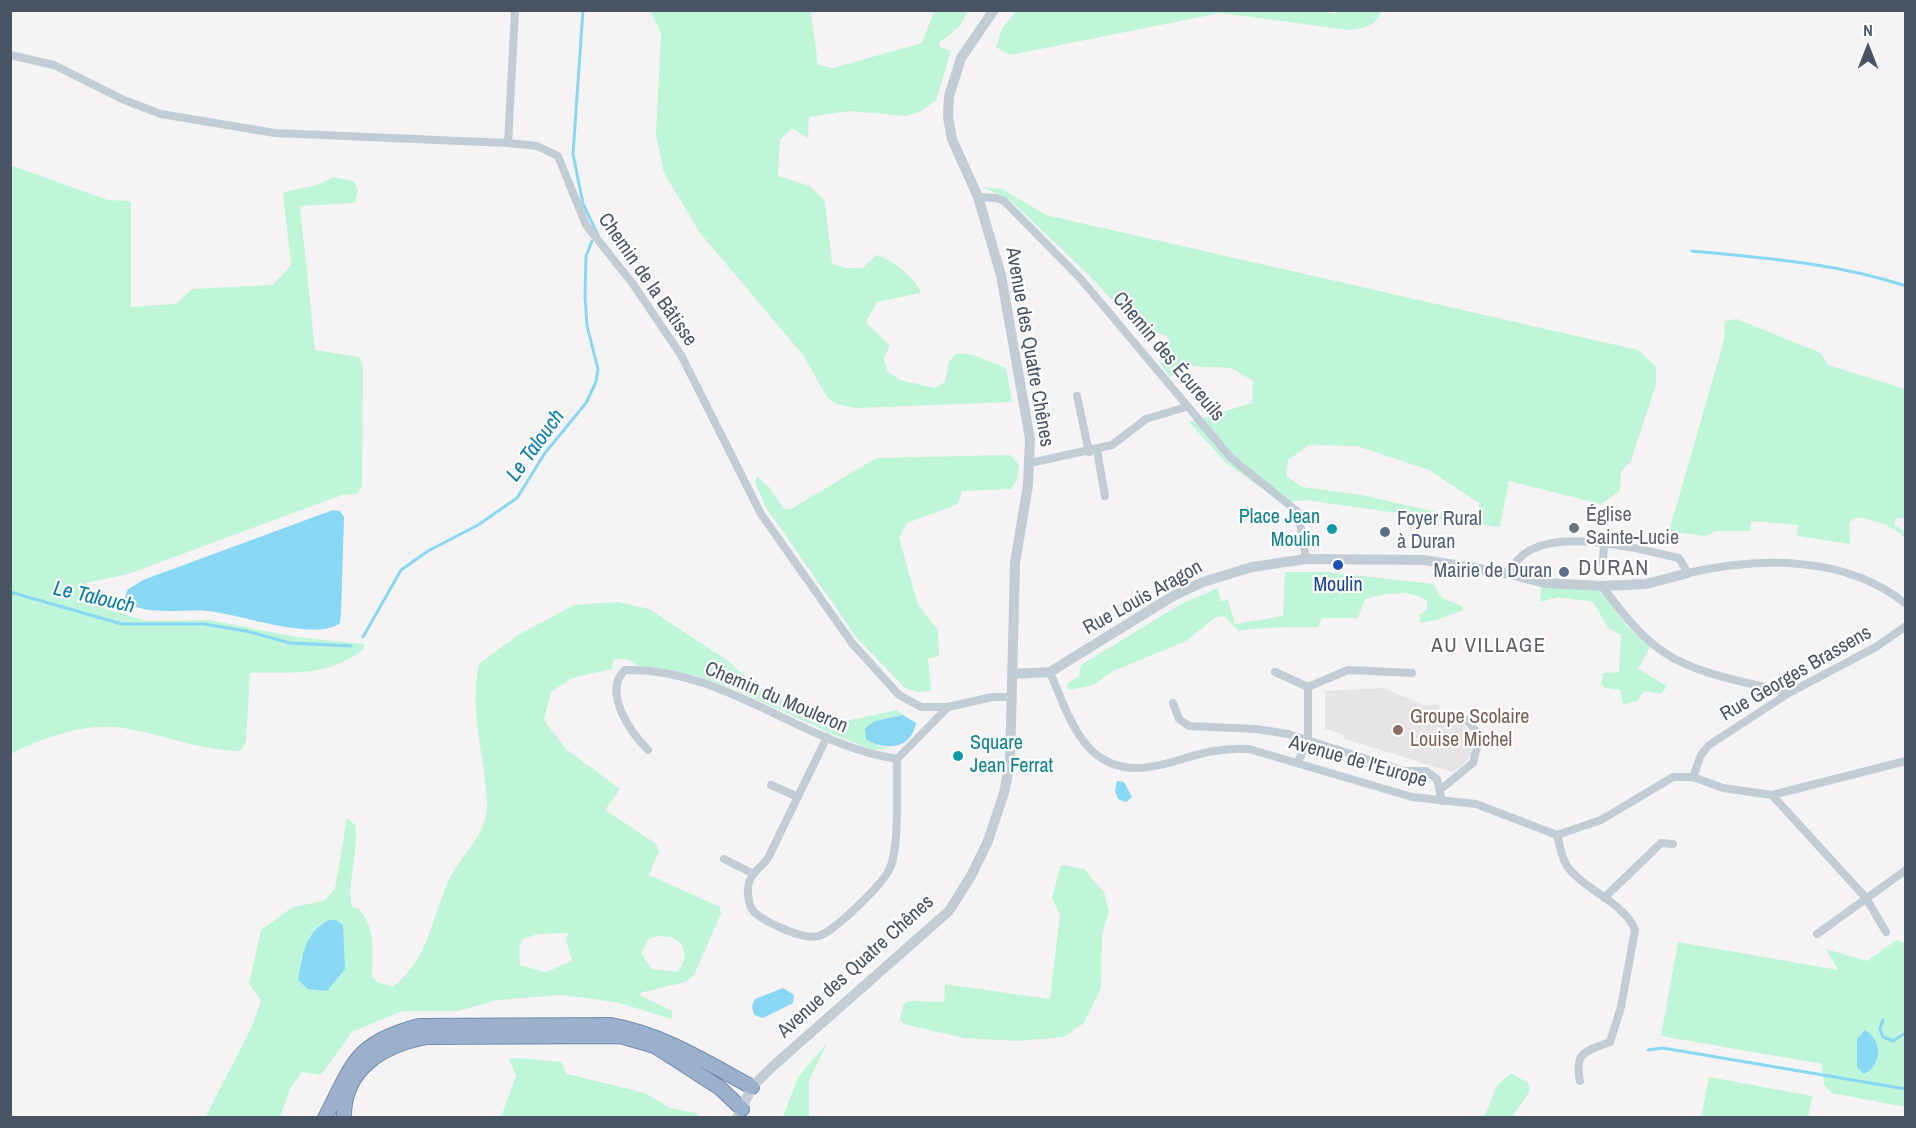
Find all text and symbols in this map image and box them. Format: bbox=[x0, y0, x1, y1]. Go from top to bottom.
north arrow bbox=[1838, 18, 1898, 78]
text: N bbox=[1863, 19, 1873, 41]
street label: Chemin de la Bâtisse bbox=[592, 209, 702, 351]
street label: Avenue des Quatre Chênes bbox=[1000, 245, 1058, 449]
street label: Chemin des Écureuils bbox=[1107, 287, 1229, 427]
water label: Le Talouch bbox=[501, 405, 571, 487]
place label: Église Sainte-Lucie bbox=[1586, 504, 1679, 551]
place label: Place Jean Moulin bbox=[1239, 506, 1320, 553]
place label: Foyer Rural à Duran bbox=[1397, 508, 1482, 555]
marker: Église Sainte-Lucie bbox=[1567, 521, 1581, 535]
marker: Place Jean Moulin bbox=[1325, 522, 1339, 536]
marker: Foyer Rural à Duran bbox=[1378, 525, 1392, 539]
street label: Rue Louis Aragon bbox=[1079, 555, 1207, 641]
district label: DURAN bbox=[1578, 556, 1650, 582]
marker: Moulin bbox=[1331, 558, 1345, 572]
place label: Mairie de Duran bbox=[1434, 560, 1552, 584]
marker: Mairie de Duran bbox=[1557, 565, 1571, 579]
place label: Moulin bbox=[1313, 574, 1363, 598]
water label: Le Talouch bbox=[51, 576, 137, 620]
street label: Rue Georges Brassens bbox=[1716, 621, 1876, 727]
district label: AU VILLAGE bbox=[1431, 633, 1547, 659]
street label: Chemin du Mouleron bbox=[701, 657, 851, 739]
place label: Groupe Scolaire Louise Michel bbox=[1410, 706, 1529, 753]
marker: Groupe Scolaire Louise Michel bbox=[1391, 723, 1405, 737]
street label: Avenue de l'Europe bbox=[1286, 731, 1430, 793]
place label: Square Jean Ferrat bbox=[970, 732, 1053, 779]
marker: Square Jean Ferrat bbox=[951, 749, 965, 763]
street label: Avenue des Quatre Chênes bbox=[773, 890, 939, 1044]

